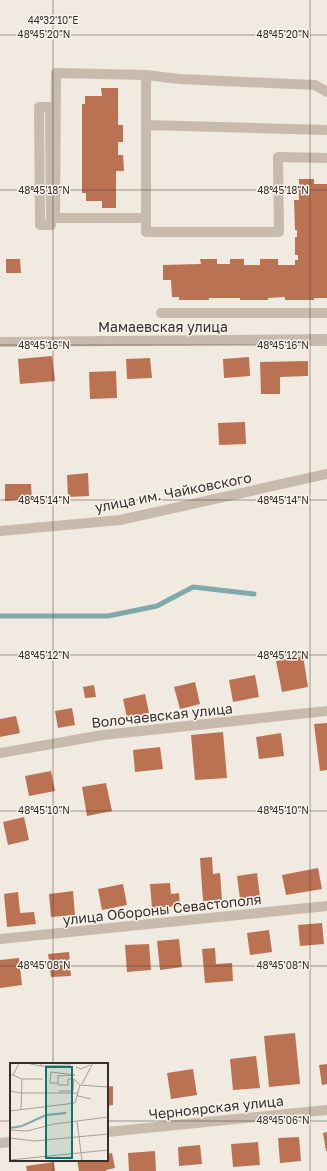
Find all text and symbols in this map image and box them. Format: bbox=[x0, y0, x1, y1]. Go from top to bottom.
text: 44°32'10"E bbox=[28, 14, 78, 26]
text: 48°45'20"N bbox=[18, 28, 70, 40]
text: 48°45'20"N bbox=[257, 28, 309, 40]
text: 48°45'18"N bbox=[18, 184, 70, 196]
text: 48°45'18"N bbox=[257, 184, 309, 196]
street label: Мамаевская улица bbox=[98, 318, 228, 335]
text: 48°45'16"N bbox=[18, 339, 70, 351]
text: 48°45'16"N bbox=[257, 339, 309, 351]
street label: улица им. Чайковского bbox=[93, 468, 253, 516]
text: 48°45'14"N bbox=[18, 494, 70, 506]
text: 48°45'14"N bbox=[257, 494, 309, 506]
text: 48°45'12"N bbox=[18, 649, 70, 661]
text: 48°45'12"N bbox=[257, 649, 309, 661]
street label: Волочаевская улица bbox=[91, 699, 233, 731]
text: 48°45'10"N bbox=[18, 804, 70, 816]
text: 48°45'10"N bbox=[257, 804, 309, 816]
street label: улица Обороны Севастополя bbox=[62, 890, 262, 928]
text: 48°45'08"N bbox=[17, 959, 71, 971]
text: 48°45'08"N bbox=[256, 959, 310, 971]
inset map bbox=[10, 1063, 108, 1161]
street label: Черноярская улица bbox=[148, 1091, 284, 1123]
text: 48°45'06"N bbox=[256, 1114, 310, 1126]

